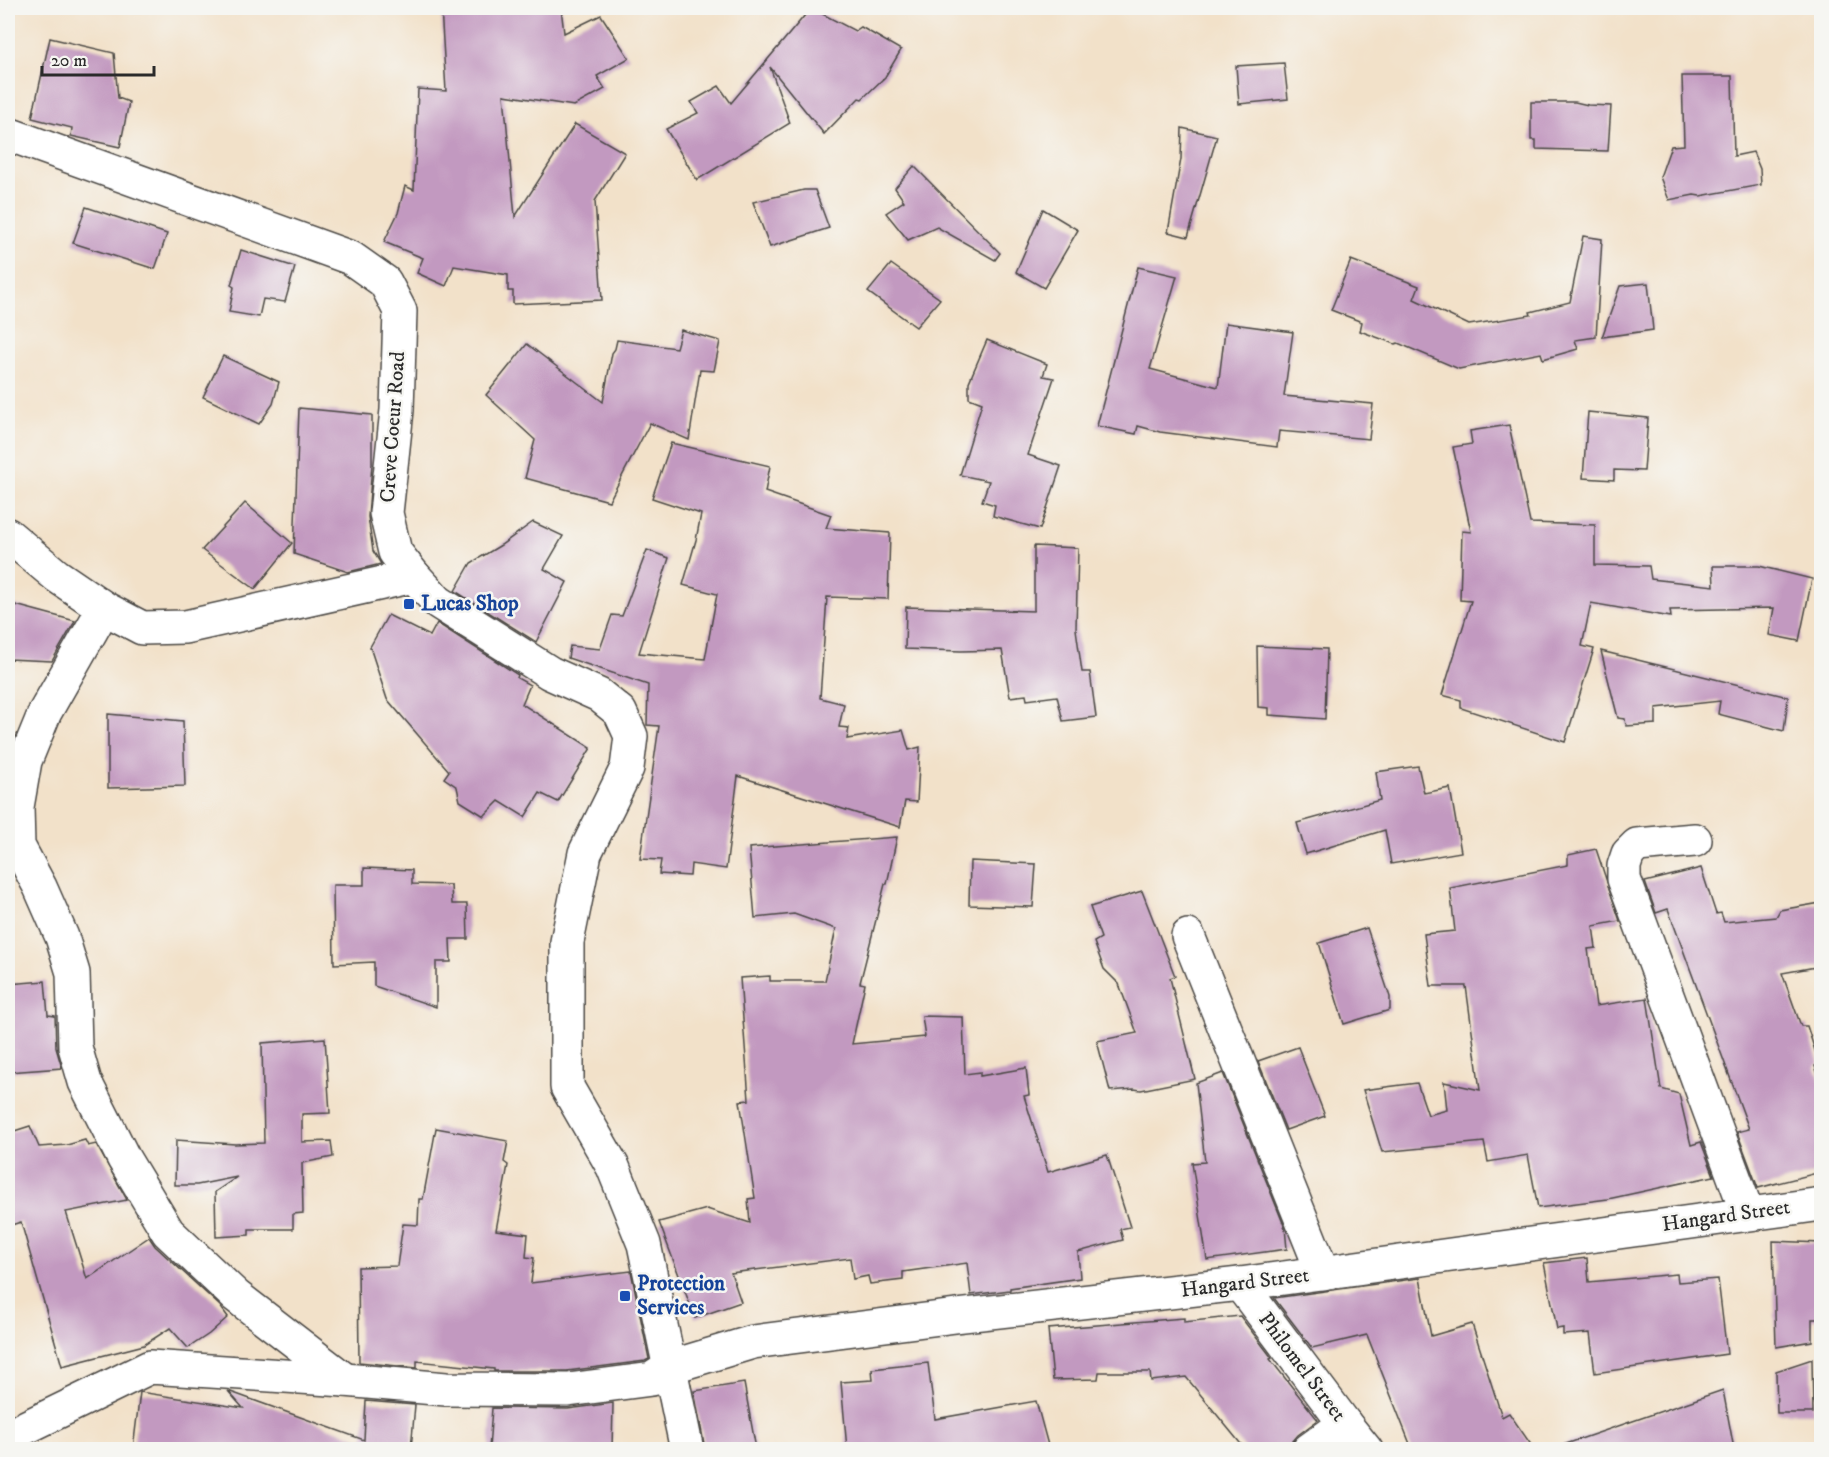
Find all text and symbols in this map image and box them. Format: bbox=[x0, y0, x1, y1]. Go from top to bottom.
scale bar bbox=[42, 39, 154, 77]
text: 20 m bbox=[51, 50, 87, 72]
street label: Creve Coeur Road bbox=[375, 350, 411, 504]
place label: Lucas Shop bbox=[421, 591, 519, 617]
marker: Lucas Shop bbox=[402, 597, 416, 611]
street label: Hangard Street bbox=[1660, 1194, 1792, 1238]
street label: Hangard Street bbox=[1179, 1262, 1311, 1304]
place label: Protection Services bbox=[637, 1271, 726, 1321]
marker: Protection Services bbox=[618, 1289, 632, 1303]
street label: Philomel Street bbox=[1253, 1307, 1352, 1427]

